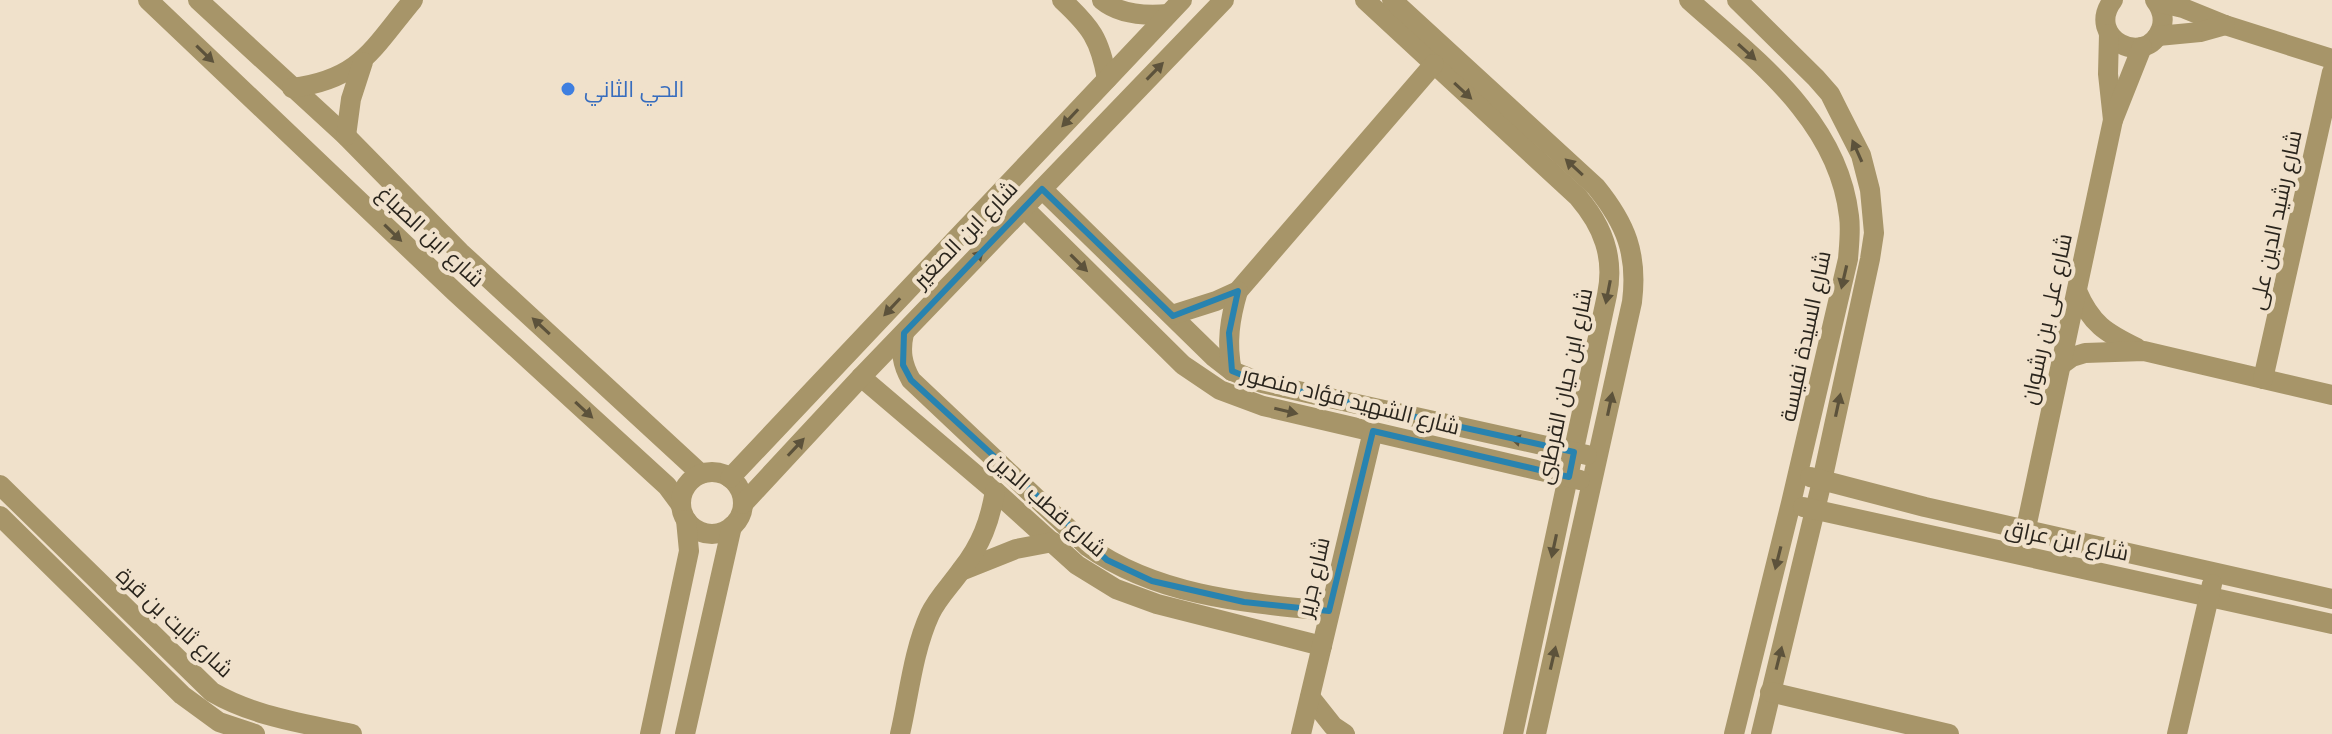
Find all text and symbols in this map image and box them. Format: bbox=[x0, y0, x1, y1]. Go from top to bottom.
one-way arrow bbox=[1737, 43, 1756, 61]
one-way arrow bbox=[195, 44, 214, 62]
one-way arrow bbox=[1146, 62, 1164, 81]
place label: الحي الثاني bbox=[584, 76, 685, 106]
marker: الحي الثاني bbox=[559, 80, 577, 98]
one-way arrow bbox=[1454, 81, 1473, 99]
one-way arrow bbox=[1062, 108, 1080, 127]
street label: شارع رشيد الدين على bbox=[2243, 128, 2309, 313]
one-way arrow bbox=[1851, 139, 1864, 163]
one-way arrow bbox=[1564, 158, 1583, 176]
street label: شارع ابن الصغير bbox=[906, 175, 1024, 296]
street label: شارع ابن الصباغ bbox=[371, 180, 490, 294]
one-way arrow bbox=[383, 223, 402, 242]
street label: شارع على بن رشوان bbox=[2015, 231, 2079, 407]
street label: شارع السيدة نفيسة bbox=[1774, 248, 1838, 424]
one-way arrow bbox=[965, 250, 984, 269]
one-way arrow bbox=[1069, 253, 1088, 272]
one-way arrow bbox=[1837, 265, 1850, 290]
one-way arrow bbox=[1601, 280, 1614, 305]
street label: شارع ابن حيان القرطبى bbox=[1531, 286, 1599, 487]
one-way arrow bbox=[884, 297, 902, 316]
one-way arrow bbox=[531, 318, 550, 336]
street label: شارع الشهيد فؤاد منصور bbox=[1237, 360, 1463, 442]
one-way arrow bbox=[1604, 391, 1617, 416]
one-way arrow bbox=[1833, 392, 1845, 417]
one-way arrow bbox=[574, 400, 593, 418]
one-way arrow bbox=[1273, 406, 1298, 418]
one-way arrow bbox=[1510, 434, 1535, 447]
one-way arrow bbox=[786, 438, 804, 457]
street label: شارع قطب الدين bbox=[983, 446, 1112, 563]
street label: شارع ابن عراق bbox=[2002, 514, 2131, 568]
street label: شارع جرير bbox=[1291, 534, 1337, 622]
one-way arrow bbox=[1547, 534, 1560, 559]
one-way arrow bbox=[1771, 545, 1784, 570]
street label: شارع ثابت بن قرة bbox=[110, 561, 239, 684]
one-way arrow bbox=[1547, 645, 1560, 670]
one-way arrow bbox=[1773, 645, 1786, 670]

